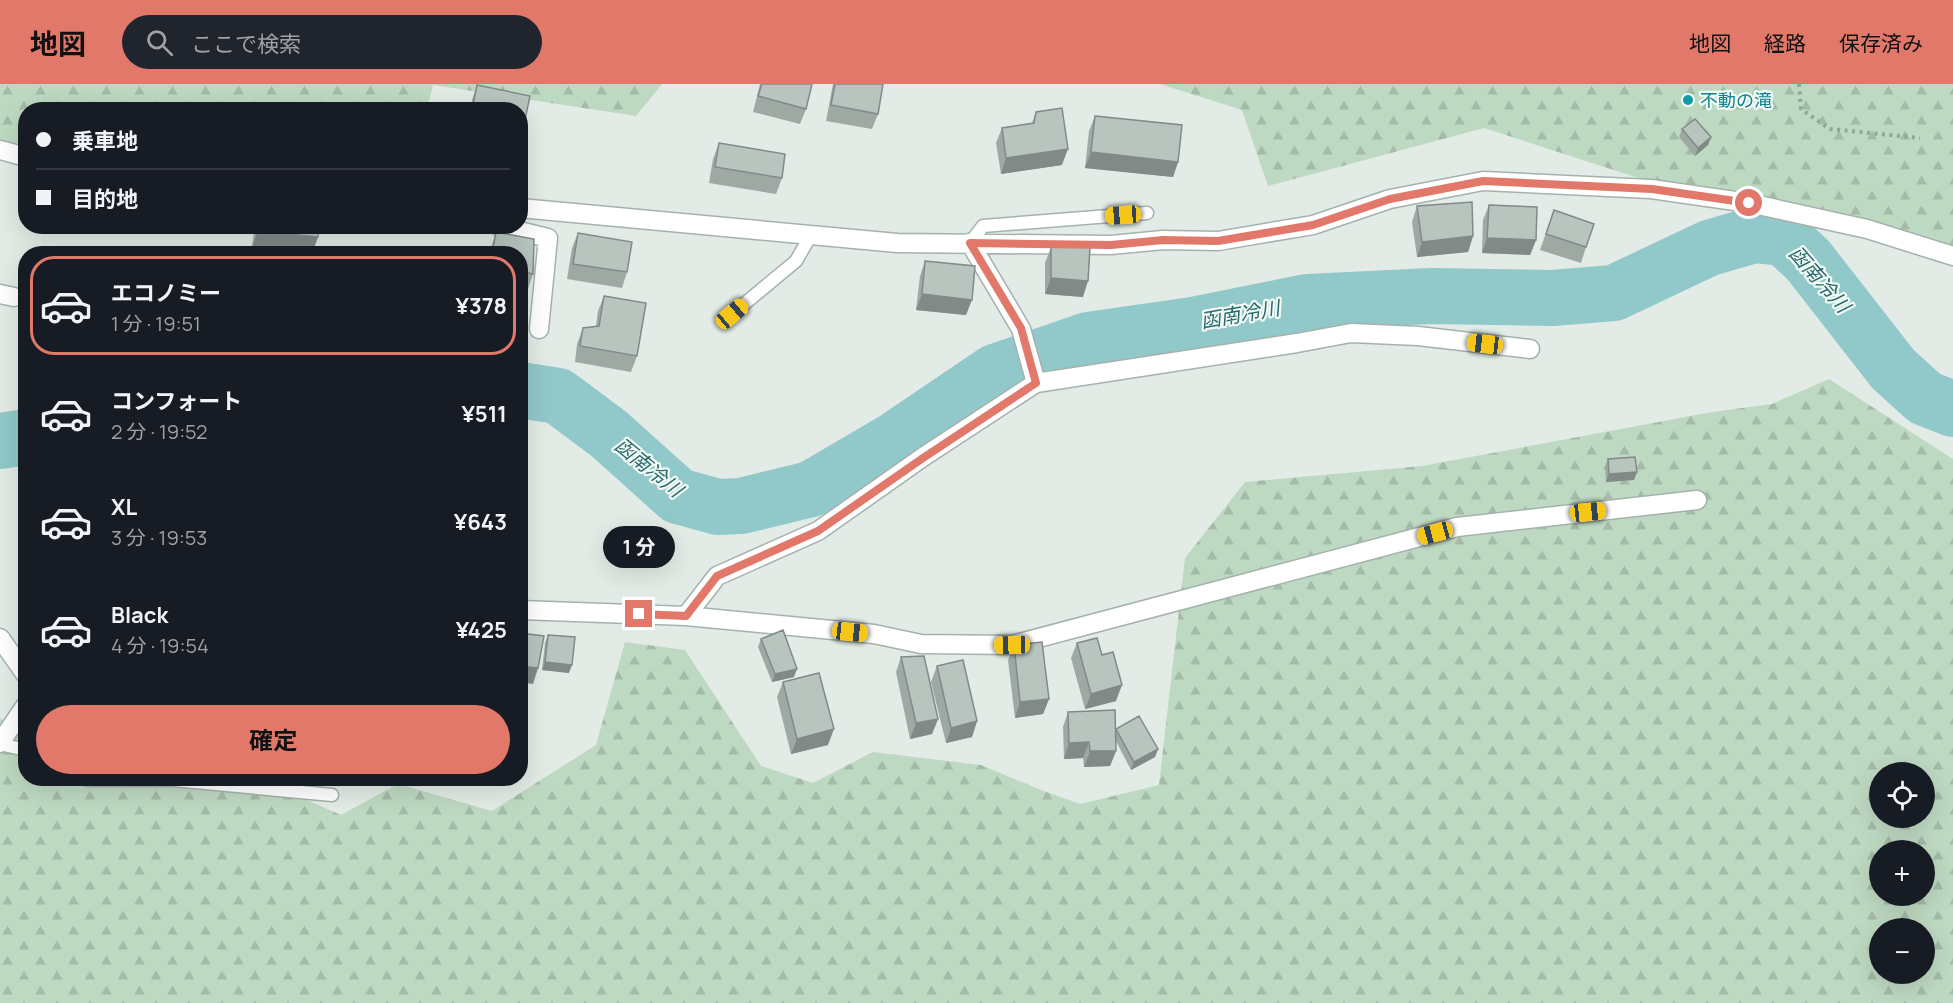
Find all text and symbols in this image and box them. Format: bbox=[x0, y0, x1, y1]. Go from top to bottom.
search box bbox=[122, 15, 542, 69]
text: 地図 bbox=[30, 24, 86, 62]
icon: search bbox=[143, 26, 176, 59]
text: ここで検索 bbox=[191, 29, 301, 59]
text: 地図 bbox=[1689, 29, 1731, 57]
text: 経路 bbox=[1764, 29, 1806, 57]
text: 保存済み bbox=[1839, 29, 1923, 57]
place label: 不動の滝 bbox=[1700, 88, 1772, 112]
marker: 不動の滝 bbox=[1681, 93, 1695, 107]
text: 乗車地 bbox=[72, 126, 138, 156]
text: 目的地 bbox=[72, 184, 138, 214]
route start bbox=[1735, 189, 1762, 216]
car bbox=[1104, 205, 1142, 225]
water label: 函南冷川 bbox=[1784, 240, 1858, 320]
text: エコノミー bbox=[111, 278, 221, 308]
icon: car bbox=[39, 279, 93, 333]
text: ¥378 bbox=[456, 291, 507, 321]
water label: 函南冷川 bbox=[1198, 293, 1284, 334]
car bbox=[712, 296, 752, 332]
text: 1 分 · 19:51 bbox=[111, 310, 201, 337]
car bbox=[1466, 333, 1504, 355]
text: コンフォート bbox=[111, 386, 242, 416]
icon: car bbox=[39, 387, 93, 441]
text: ¥511 bbox=[461, 399, 507, 429]
text: 2 分 · 19:52 bbox=[111, 418, 208, 445]
water label: 函南冷川 bbox=[609, 431, 690, 504]
text: XL bbox=[111, 492, 137, 522]
icon: car bbox=[39, 495, 93, 549]
car bbox=[1569, 501, 1607, 523]
text: ¥643 bbox=[454, 507, 507, 537]
car bbox=[1415, 520, 1455, 546]
text: 3 分 · 19:53 bbox=[111, 524, 207, 551]
callout: 1 分 bbox=[603, 527, 675, 569]
text: 1 分 bbox=[623, 533, 655, 560]
text: Black bbox=[111, 600, 168, 630]
route end bbox=[625, 600, 652, 627]
icon: car bbox=[39, 603, 93, 657]
text: ¥425 bbox=[456, 615, 507, 645]
car bbox=[831, 621, 869, 643]
text: 4 分 · 19:54 bbox=[111, 632, 209, 659]
car bbox=[994, 636, 1030, 654]
button: 確定 bbox=[36, 705, 510, 774]
map controls bbox=[1869, 762, 1935, 984]
button: locate bbox=[1869, 762, 1935, 828]
button: + bbox=[1869, 840, 1935, 906]
button: − bbox=[1869, 918, 1935, 984]

